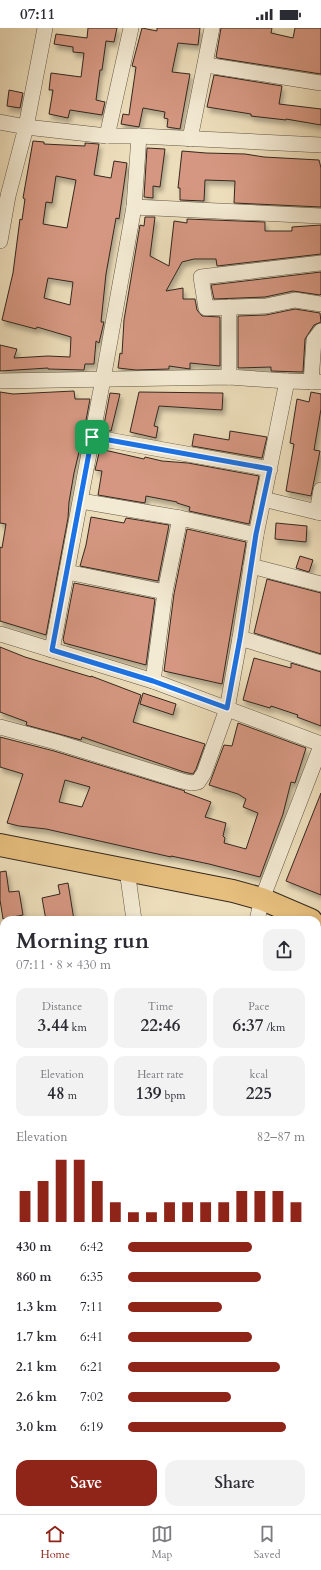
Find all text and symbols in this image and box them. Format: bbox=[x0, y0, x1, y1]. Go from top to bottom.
text: 07:11 bbox=[20, 4, 55, 24]
pin bbox=[75, 420, 109, 454]
icon: arrive bbox=[81, 426, 103, 448]
text: Morning run bbox=[16, 926, 149, 956]
button: share bbox=[263, 929, 305, 971]
text: 07:11 · 8 × 430 m bbox=[16, 956, 111, 974]
text: Distance bbox=[42, 999, 82, 1014]
text: Time bbox=[148, 999, 173, 1014]
text: Pace bbox=[248, 999, 269, 1014]
text: 3.44 bbox=[38, 1014, 69, 1037]
text: 22:46 bbox=[141, 1014, 180, 1037]
text: 6:37 bbox=[232, 1014, 264, 1037]
text: km bbox=[69, 1020, 87, 1035]
text: /km bbox=[264, 1020, 285, 1035]
text: Elevation bbox=[40, 1067, 84, 1082]
text: Heart rate bbox=[137, 1067, 184, 1082]
text: kcal bbox=[250, 1067, 268, 1082]
text: 48 bbox=[47, 1082, 65, 1105]
text: 139 bbox=[135, 1082, 162, 1105]
text: 225 bbox=[246, 1082, 272, 1105]
text: m bbox=[65, 1088, 77, 1103]
text: bpm bbox=[162, 1088, 186, 1103]
text: Elevation bbox=[16, 1128, 68, 1146]
text: 82–87 m bbox=[257, 1128, 305, 1146]
text: 430 m bbox=[16, 1238, 51, 1256]
text: 6:42 bbox=[80, 1238, 103, 1256]
text: 860 m bbox=[16, 1268, 51, 1286]
text: 6:35 bbox=[80, 1268, 103, 1286]
text: 1.3 km bbox=[16, 1298, 57, 1316]
text: 7:11 bbox=[80, 1298, 103, 1316]
text: 1.7 km bbox=[16, 1328, 57, 1346]
text: 6:41 bbox=[80, 1328, 103, 1346]
text: 2.1 km bbox=[16, 1358, 57, 1376]
text: 6:21 bbox=[80, 1358, 103, 1376]
text: 2.6 km bbox=[16, 1388, 57, 1406]
text: 7:02 bbox=[80, 1388, 103, 1406]
text: 3.0 km bbox=[16, 1418, 57, 1436]
text: 6:19 bbox=[80, 1418, 103, 1436]
button: Save bbox=[16, 1460, 157, 1506]
button: Share bbox=[165, 1460, 305, 1506]
tab: Home bbox=[40, 1523, 70, 1562]
tab: Map bbox=[151, 1523, 173, 1562]
tab: Saved bbox=[254, 1523, 281, 1562]

